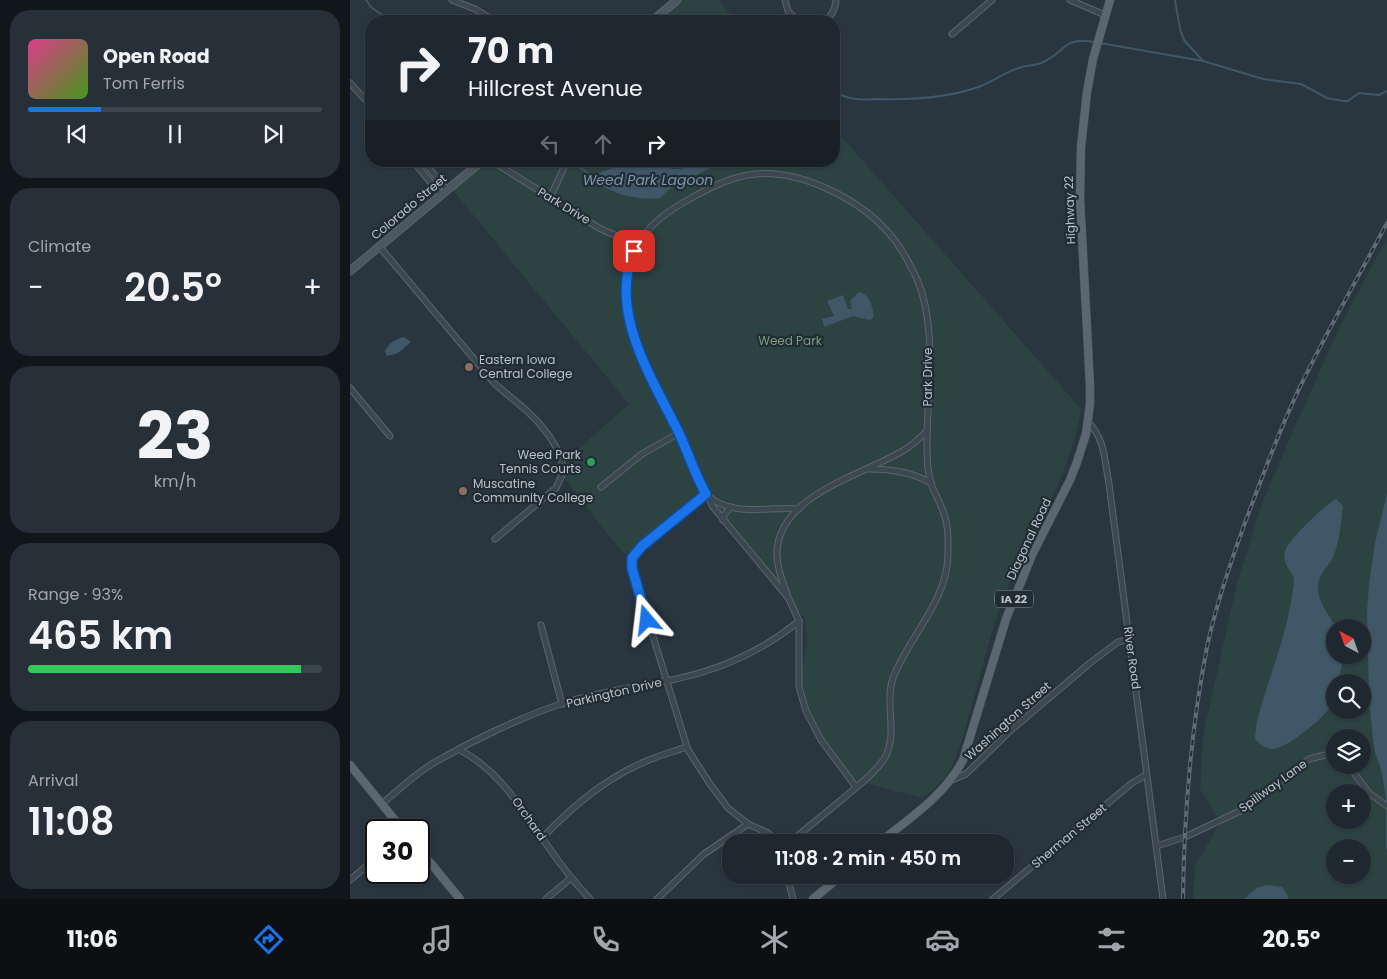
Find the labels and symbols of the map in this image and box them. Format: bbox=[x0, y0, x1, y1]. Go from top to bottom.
street label: Colorado Street bbox=[367, 170, 450, 243]
water label: Weed Park Lagoon bbox=[583, 170, 713, 190]
street label: Highway 22 bbox=[1060, 175, 1079, 245]
street label: Park Drive bbox=[535, 183, 594, 228]
pin bbox=[613, 230, 655, 272]
park label: Weed Park bbox=[758, 332, 823, 349]
street label: Park Drive bbox=[919, 347, 936, 407]
place label: Eastern Iowa Central College bbox=[479, 351, 572, 382]
marker: Eastern Iowa Central College bbox=[463, 361, 475, 373]
place label: Weed Park Tennis Courts bbox=[500, 446, 582, 477]
marker: Weed Park Tennis Courts bbox=[585, 456, 597, 468]
place label: Muscatine Community College bbox=[473, 475, 593, 506]
marker: Muscatine Community College bbox=[457, 485, 469, 497]
street label: Diagonal Road bbox=[1002, 495, 1055, 582]
road number: IA 22 bbox=[995, 590, 1033, 608]
position arrow bbox=[620, 593, 672, 645]
north arrow bbox=[1326, 619, 1371, 664]
street label: River Road bbox=[1120, 625, 1145, 690]
street label: Parkington Drive bbox=[564, 673, 663, 712]
street label: Washington Street bbox=[961, 677, 1054, 764]
street label: Spillway Lane bbox=[1235, 755, 1310, 816]
street label: Orchard bbox=[508, 794, 551, 844]
street label: Sherman Street bbox=[1028, 799, 1110, 872]
speed limit sign: 30 bbox=[365, 819, 430, 884]

